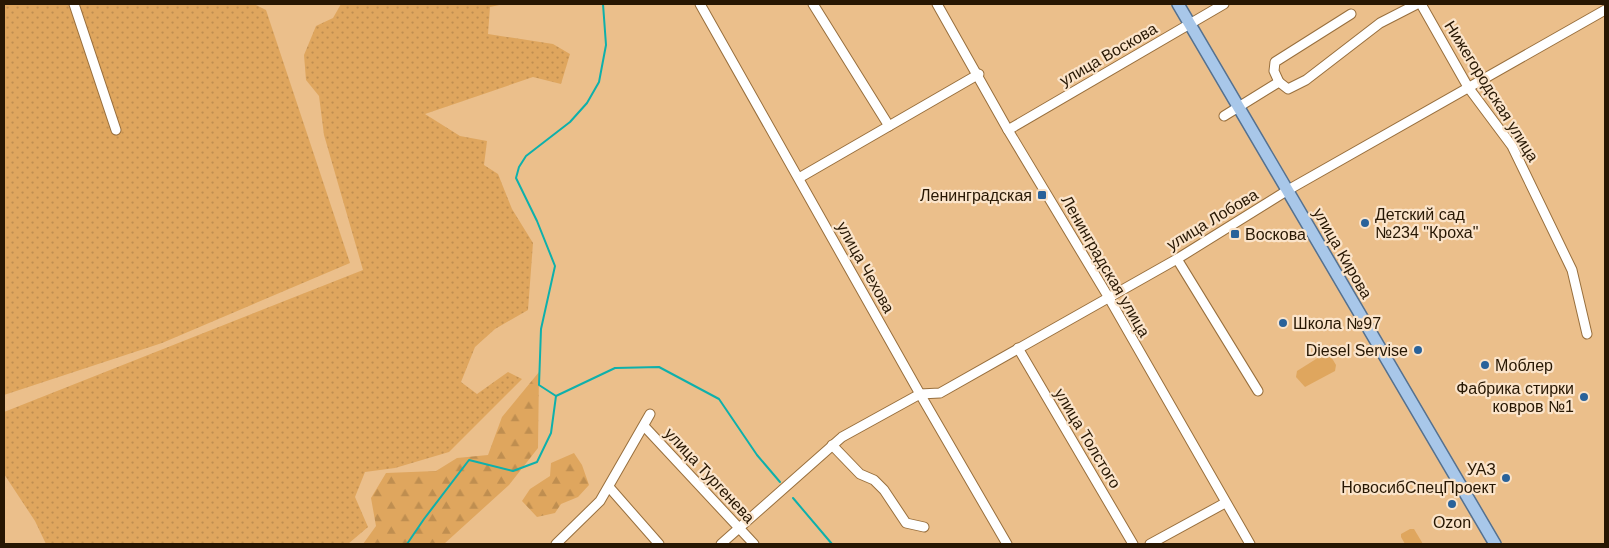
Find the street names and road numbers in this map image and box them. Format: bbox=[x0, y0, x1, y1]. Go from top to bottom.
street label: Нижегородская улица bbox=[1441, 18, 1542, 165]
street label: улица Воскова bbox=[1057, 20, 1160, 89]
street label: улица Лобова bbox=[1164, 186, 1261, 253]
street label: Ленинградская улица bbox=[1058, 193, 1153, 340]
street label: улица Кирова bbox=[1310, 205, 1375, 302]
street label: улица Чехова bbox=[834, 219, 898, 316]
street label: улица Толстого bbox=[1051, 385, 1124, 491]
street label: улица Тургенева bbox=[661, 424, 758, 526]

